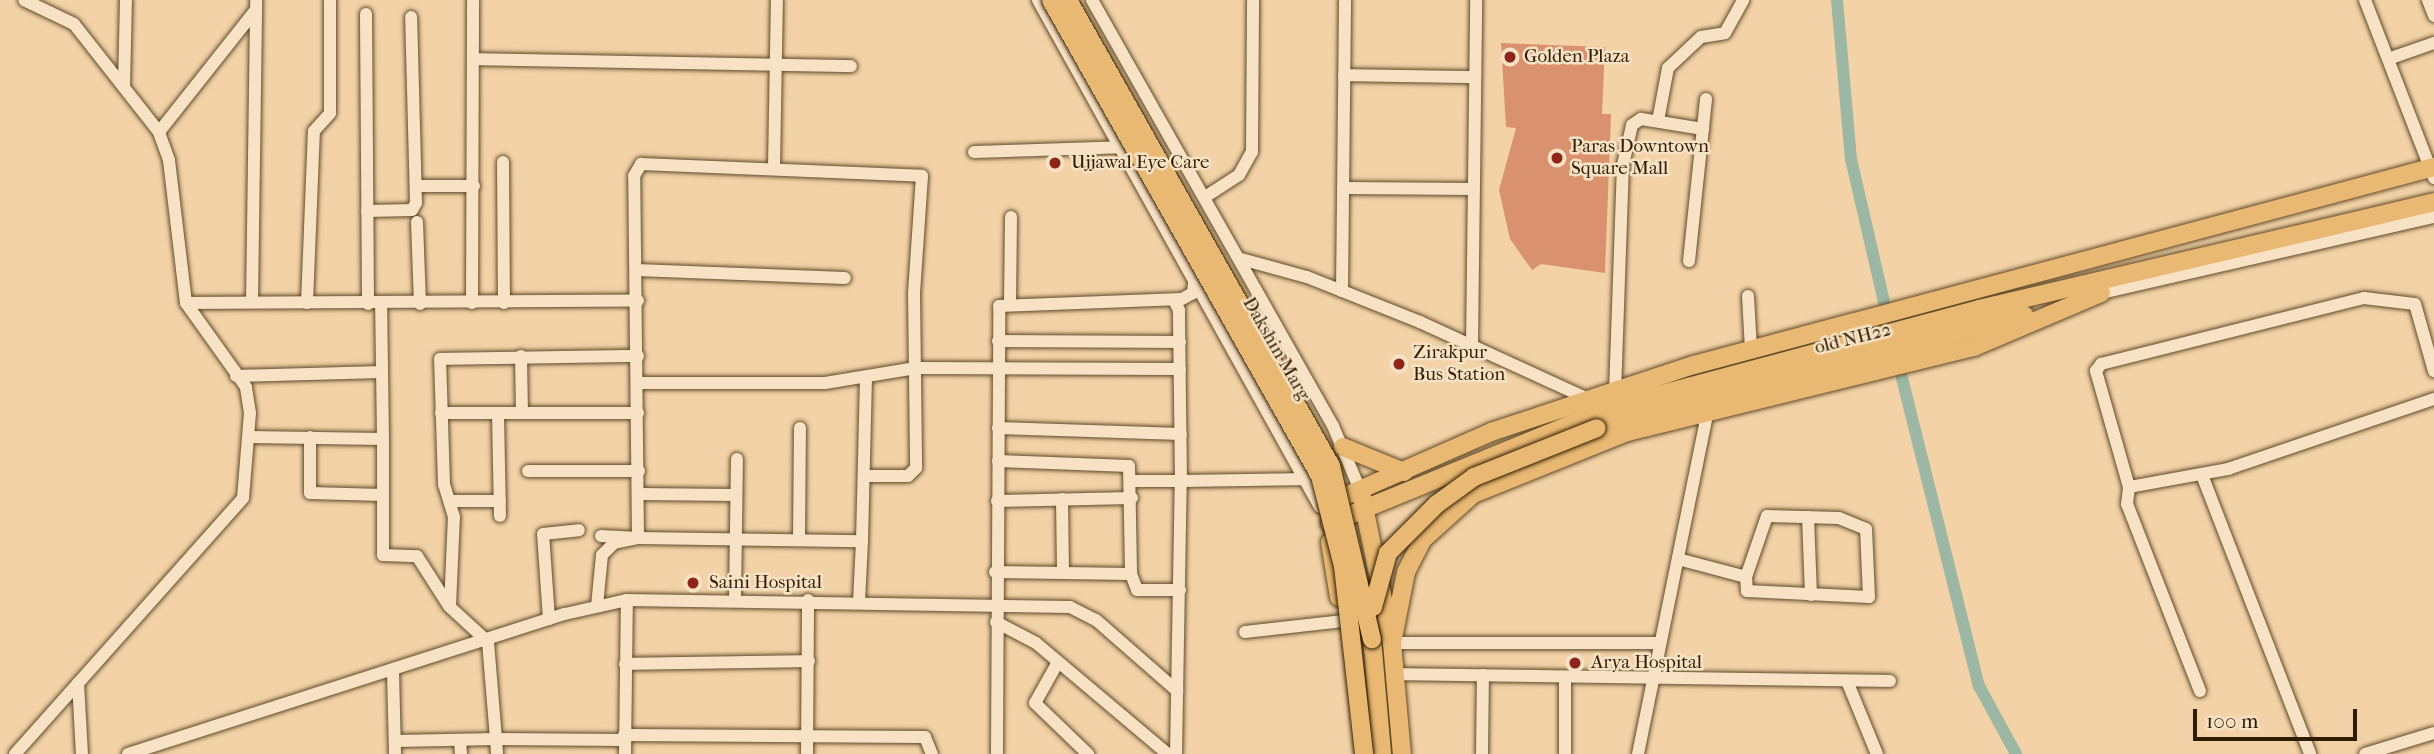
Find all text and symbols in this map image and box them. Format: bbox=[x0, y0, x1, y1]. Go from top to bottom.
place label: Golden Plaza bbox=[1524, 46, 1630, 68]
marker: Golden Plaza bbox=[1502, 49, 1518, 65]
place label: Paras Downtown Square Mall bbox=[1571, 136, 1709, 180]
marker: Paras Downtown Square Mall bbox=[1549, 150, 1565, 166]
place label: Ujjawal Eye Care bbox=[1071, 152, 1209, 174]
marker: Ujjawal Eye Care bbox=[1045, 153, 1065, 173]
street label: Dakshin Marg bbox=[1237, 293, 1315, 405]
street label: old NH22 bbox=[1812, 319, 1894, 359]
place label: Zirakpur Bus Station bbox=[1413, 342, 1505, 386]
marker: Zirakpur Bus Station bbox=[1391, 356, 1407, 372]
place label: Saini Hospital bbox=[709, 572, 822, 594]
marker: Saini Hospital bbox=[683, 573, 703, 593]
place label: Arya Hospital bbox=[1591, 652, 1702, 674]
marker: Arya Hospital bbox=[1565, 653, 1585, 673]
scale bar bbox=[2196, 694, 2360, 738]
text: 100 m bbox=[2206, 709, 2259, 733]

